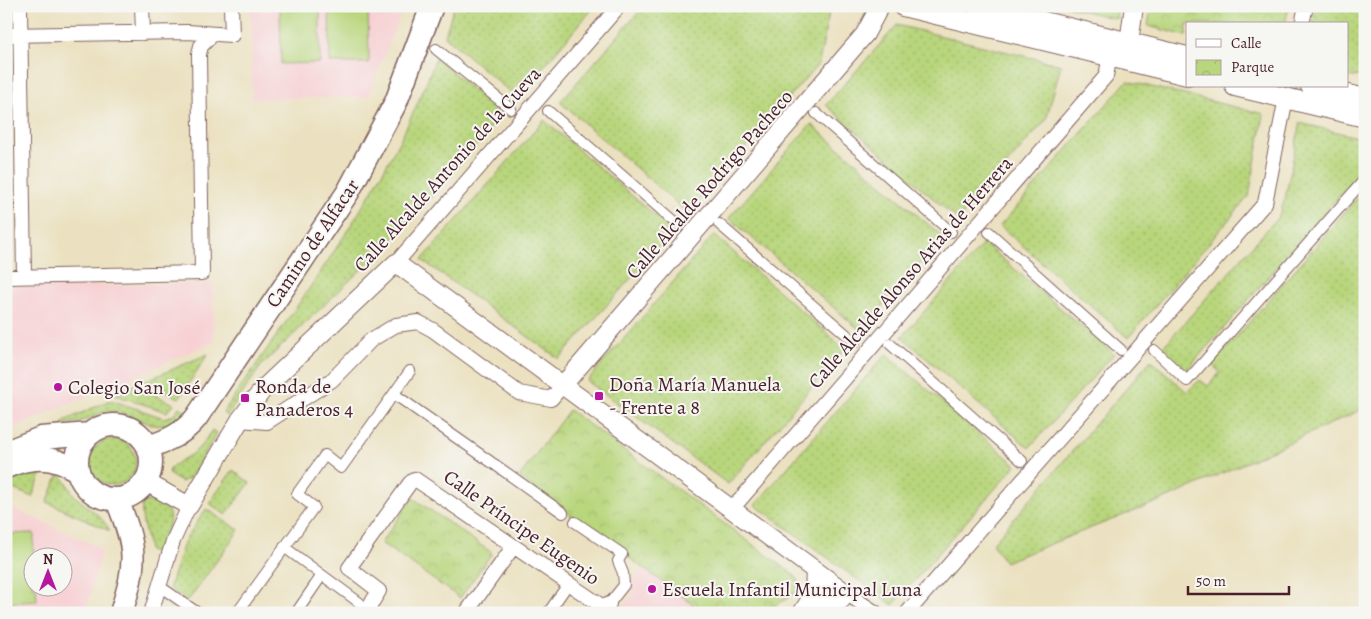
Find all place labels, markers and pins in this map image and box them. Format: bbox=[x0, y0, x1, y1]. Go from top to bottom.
place label: Doña María Manuela - Frente a 8 bbox=[609, 371, 782, 421]
place label: Ronda de Panaderos 4 bbox=[255, 373, 353, 423]
place label: Colegio San José bbox=[68, 374, 200, 401]
marker: Colegio San José bbox=[52, 381, 64, 393]
marker: Doña María Manuela - Frente a 8 bbox=[593, 390, 605, 402]
marker: Ronda de Panaderos 4 bbox=[239, 392, 251, 404]
place label: Escuela Infantil Municipal Luna bbox=[662, 576, 923, 603]
marker: Escuela Infantil Municipal Luna bbox=[646, 583, 658, 595]

